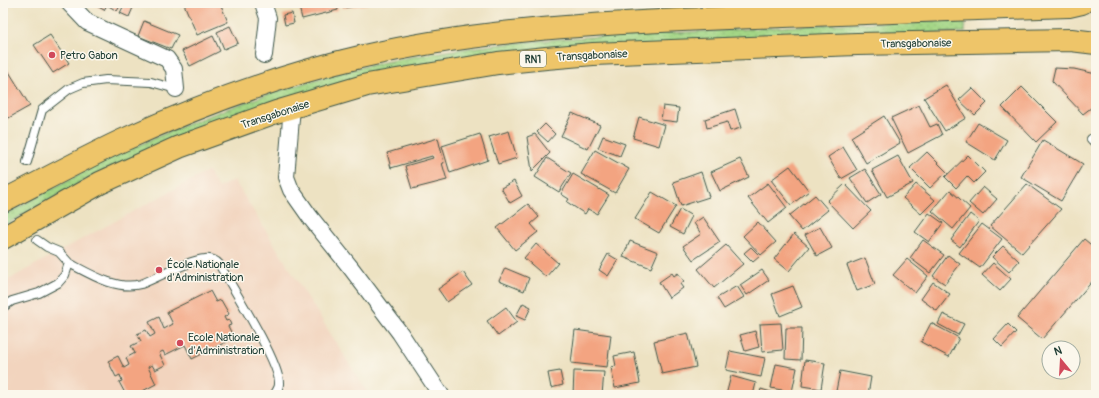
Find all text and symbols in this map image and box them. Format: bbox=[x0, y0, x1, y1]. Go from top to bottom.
street label: Transgabonaise bbox=[880, 36, 952, 51]
street label: Transgabonaise bbox=[556, 47, 628, 64]
place label: Petro Gabon bbox=[60, 49, 118, 62]
marker: Petro Gabon bbox=[47, 50, 57, 60]
road number: RN1 bbox=[520, 51, 546, 67]
street label: Transgabonaise bbox=[239, 97, 311, 132]
place label: École Nationale d'Administration bbox=[167, 258, 243, 284]
marker: École Nationale d'Administration bbox=[154, 265, 164, 275]
place label: Ecole Nationale d'Administration bbox=[188, 331, 264, 357]
marker: Ecole Nationale d'Administration bbox=[175, 338, 185, 348]
north arrow bbox=[1041, 340, 1081, 380]
text: N bbox=[1053, 343, 1064, 358]

